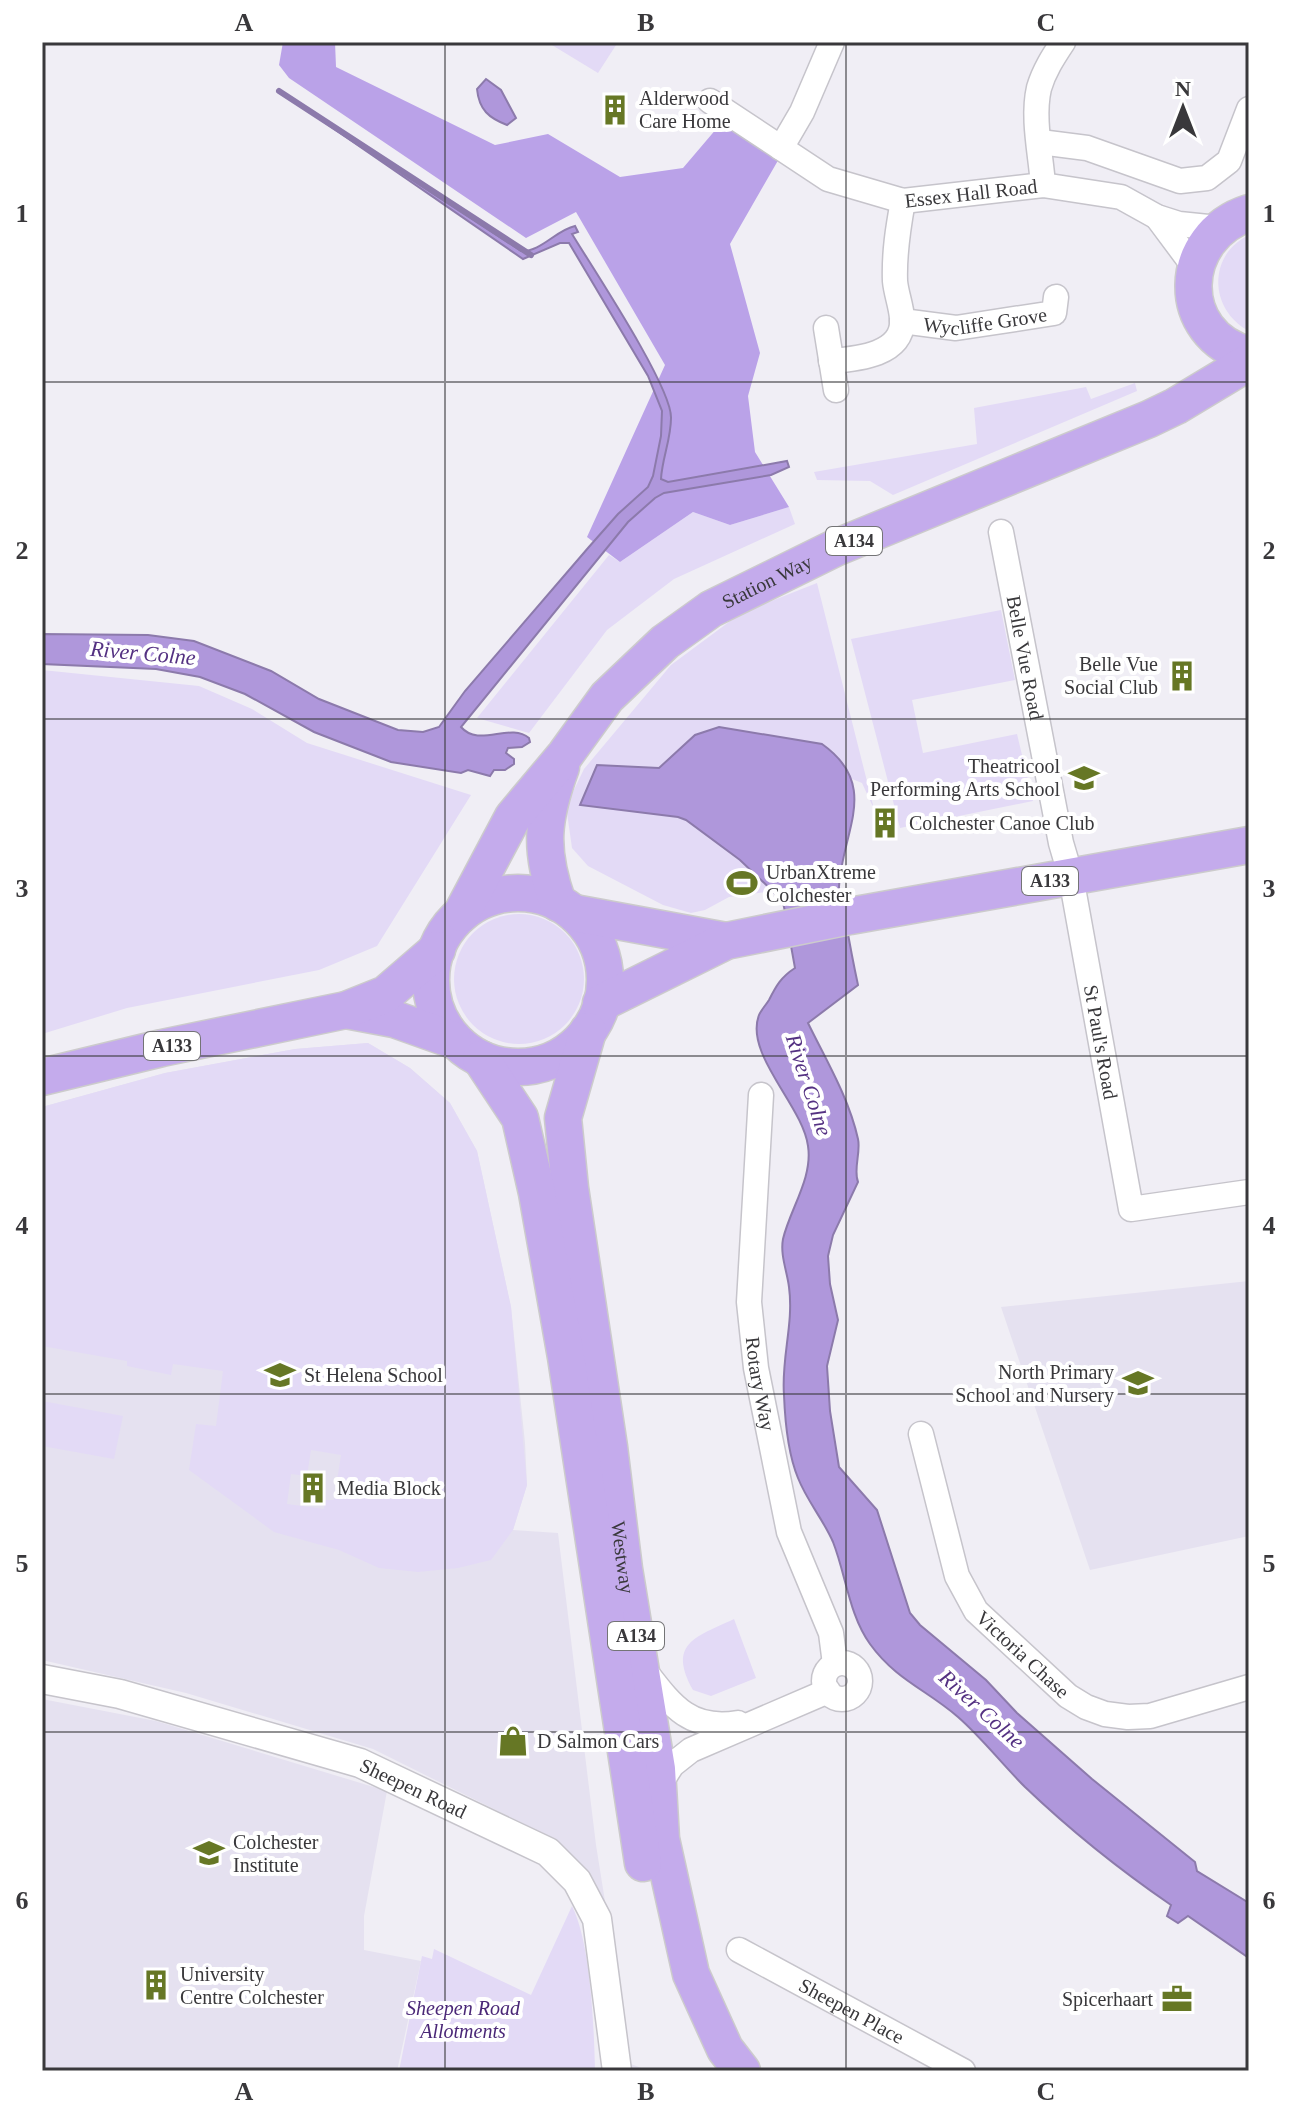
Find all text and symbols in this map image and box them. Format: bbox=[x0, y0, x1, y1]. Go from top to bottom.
text: A bbox=[235, 8, 254, 37]
text: B bbox=[637, 8, 655, 37]
text: C bbox=[1037, 8, 1055, 37]
north arrow bbox=[1143, 68, 1223, 148]
text: N bbox=[1175, 76, 1191, 101]
place label: Alderwood Care Home bbox=[639, 87, 731, 132]
building icon: Alderwood Care Home bbox=[598, 93, 632, 127]
street label: Essex Hall Road bbox=[903, 175, 1038, 212]
text: 1 bbox=[16, 199, 29, 228]
text: 1 bbox=[1263, 199, 1276, 228]
street label: Wycliffe Grove bbox=[922, 303, 1049, 339]
road number: A134 bbox=[826, 527, 882, 555]
text: 2 bbox=[16, 536, 29, 565]
text: 2 bbox=[1263, 536, 1276, 565]
street label: Station Way bbox=[718, 550, 816, 613]
street label: Belle Vue Road bbox=[1002, 594, 1048, 722]
water label: River Colne bbox=[88, 636, 197, 670]
place label: Belle Vue Social Club bbox=[1064, 653, 1158, 698]
building icon: Belle Vue Social Club bbox=[1165, 659, 1199, 693]
place label: Theatricool Performing Arts School bbox=[870, 755, 1060, 801]
school or university icon: Theatricool Performing Arts School bbox=[1067, 761, 1101, 795]
building icon: Colchester Canoe Club bbox=[868, 806, 902, 840]
place label: Colchester Canoe Club bbox=[909, 812, 1095, 834]
place label: UrbanXtreme Colchester bbox=[766, 861, 876, 906]
sports icon: UrbanXtreme Colchester bbox=[725, 866, 759, 900]
road number: A133 bbox=[1022, 867, 1078, 895]
text: 3 bbox=[16, 874, 29, 903]
text: 3 bbox=[1263, 874, 1276, 903]
street label: St Paul's Road bbox=[1080, 983, 1122, 1101]
water label: River Colne bbox=[780, 1030, 837, 1139]
road number: A133 bbox=[144, 1032, 200, 1060]
text: 4 bbox=[16, 1211, 29, 1240]
text: 4 bbox=[1263, 1211, 1276, 1240]
street label: Rotary Way bbox=[742, 1336, 779, 1433]
school or university icon: St Helena School bbox=[263, 1358, 297, 1392]
place label: North Primary School and Nursery bbox=[955, 1361, 1114, 1407]
place label: St Helena School bbox=[304, 1364, 443, 1386]
school or university icon: North Primary School and Nursery bbox=[1121, 1366, 1155, 1400]
building icon: Media Block bbox=[296, 1471, 330, 1505]
place label: Media Block bbox=[337, 1477, 441, 1499]
street label: Westway bbox=[607, 1520, 639, 1595]
text: 5 bbox=[16, 1549, 29, 1578]
text: 5 bbox=[1263, 1549, 1276, 1578]
street label: Victoria Chase bbox=[972, 1606, 1074, 1703]
road number: A134 bbox=[608, 1622, 664, 1650]
water label: River Colne bbox=[934, 1664, 1030, 1754]
shop icon: D Salmon Cars bbox=[496, 1724, 530, 1758]
place label: D Salmon Cars bbox=[537, 1730, 659, 1752]
street label: Sheepen Road bbox=[356, 1754, 470, 1823]
place label: Colchester Institute bbox=[233, 1831, 319, 1876]
school or university icon: Colchester Institute bbox=[192, 1836, 226, 1870]
text: 6 bbox=[16, 1886, 29, 1915]
text: 6 bbox=[1263, 1886, 1276, 1915]
place label: University Centre Colchester bbox=[180, 1963, 324, 2008]
building icon: University Centre Colchester bbox=[139, 1968, 173, 2002]
street label: Sheepen Place bbox=[795, 1974, 908, 2048]
office icon: Spicerhaart bbox=[1160, 1982, 1194, 2016]
place label: Spicerhaart bbox=[1062, 1988, 1153, 2011]
park label: Sheepen Road Allotments bbox=[406, 1997, 521, 2042]
text: A bbox=[235, 2077, 254, 2106]
text: B bbox=[637, 2077, 655, 2106]
text: C bbox=[1037, 2077, 1055, 2106]

